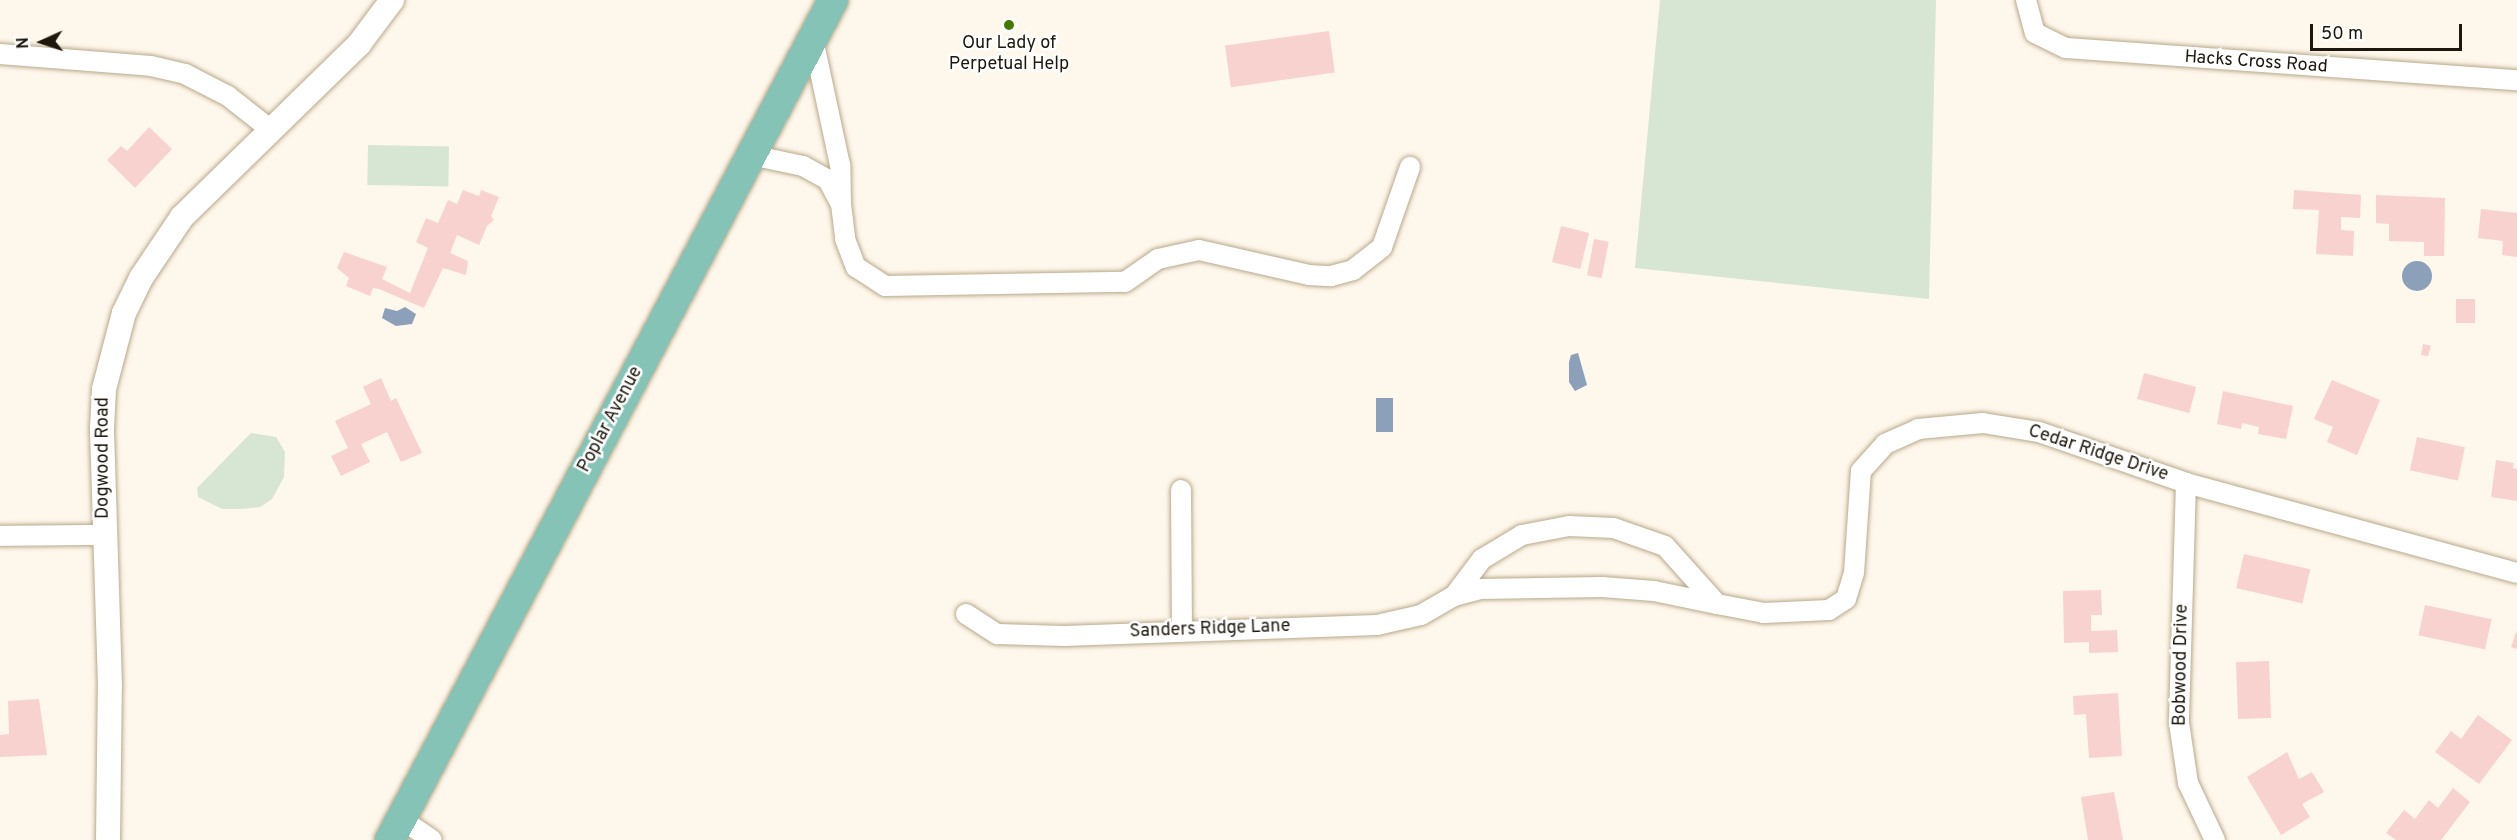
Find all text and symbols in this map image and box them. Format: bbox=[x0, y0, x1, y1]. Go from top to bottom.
north arrow bbox=[12, 12, 72, 72]
scale bar bbox=[2313, 12, 2464, 50]
marker: Our Lady of Perpetual Help bbox=[1002, 18, 1016, 32]
text: 50 m bbox=[2321, 23, 2363, 46]
place label: Our Lady of Perpetual Help bbox=[949, 34, 1069, 76]
text: N bbox=[14, 37, 34, 49]
street label: Hacks Cross Road bbox=[2184, 47, 2328, 79]
street label: Poplar Avenue bbox=[574, 363, 648, 477]
street label: Dogwood Road bbox=[93, 397, 115, 519]
street label: Cedar Ridge Drive bbox=[2025, 421, 2171, 487]
street label: Bobwood Drive bbox=[2170, 604, 2194, 726]
street label: Sanders Ridge Lane bbox=[1129, 616, 1291, 644]

